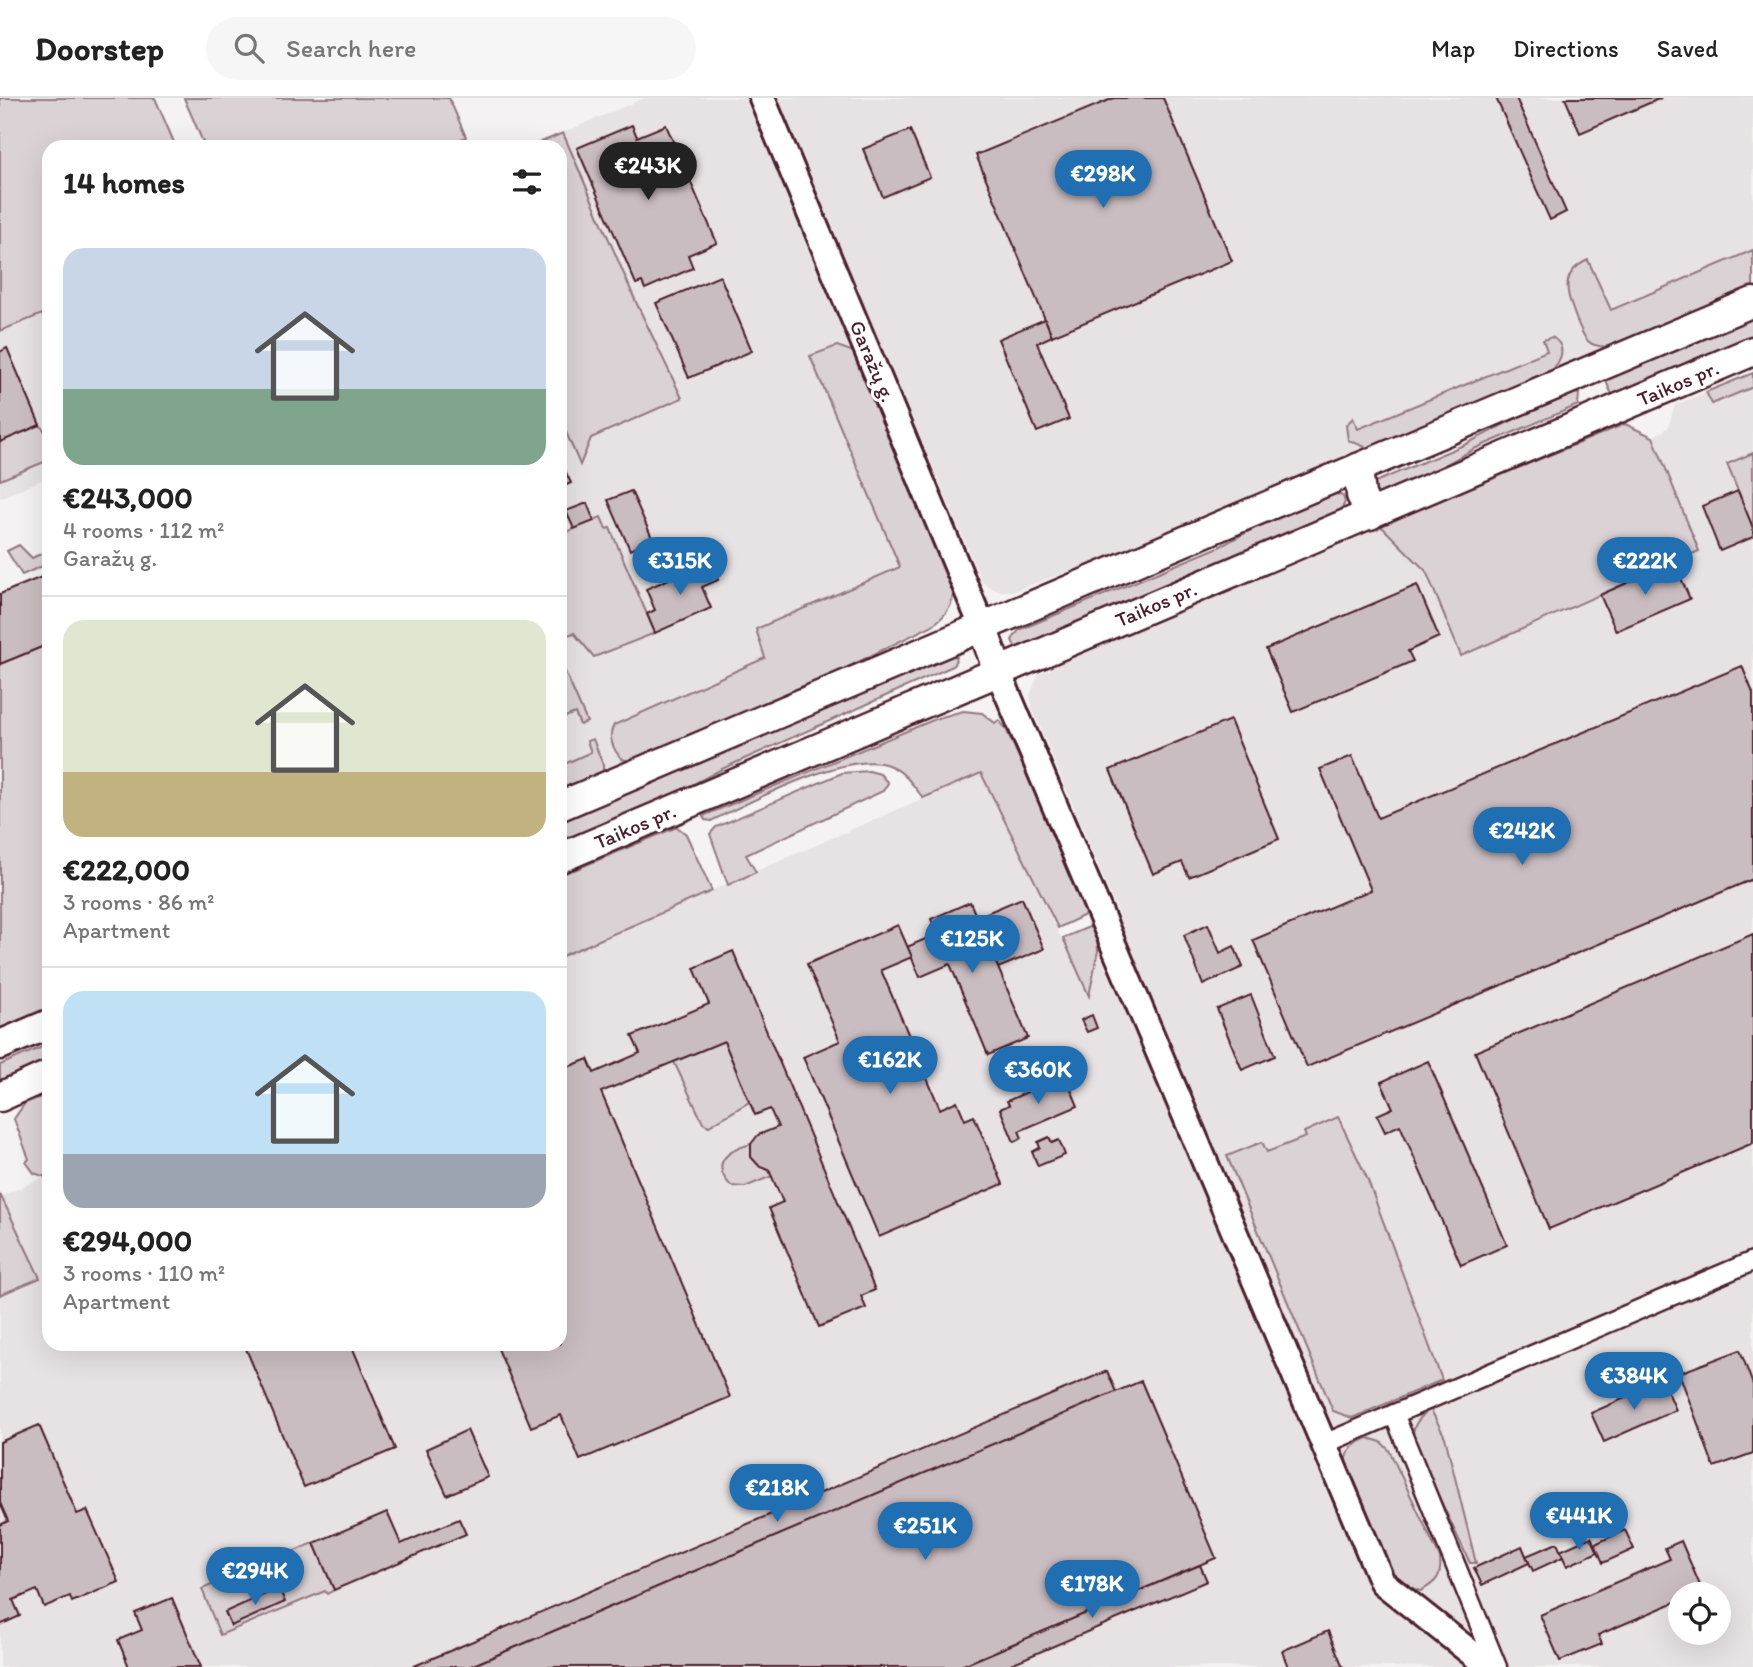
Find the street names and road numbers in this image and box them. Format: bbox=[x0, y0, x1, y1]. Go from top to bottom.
street label: Garažų g. bbox=[845, 317, 901, 405]
street label: Taikos pr. bbox=[1633, 355, 1723, 411]
street label: Taikos pr. bbox=[1111, 576, 1201, 632]
street label: Taikos pr. bbox=[590, 798, 680, 854]

